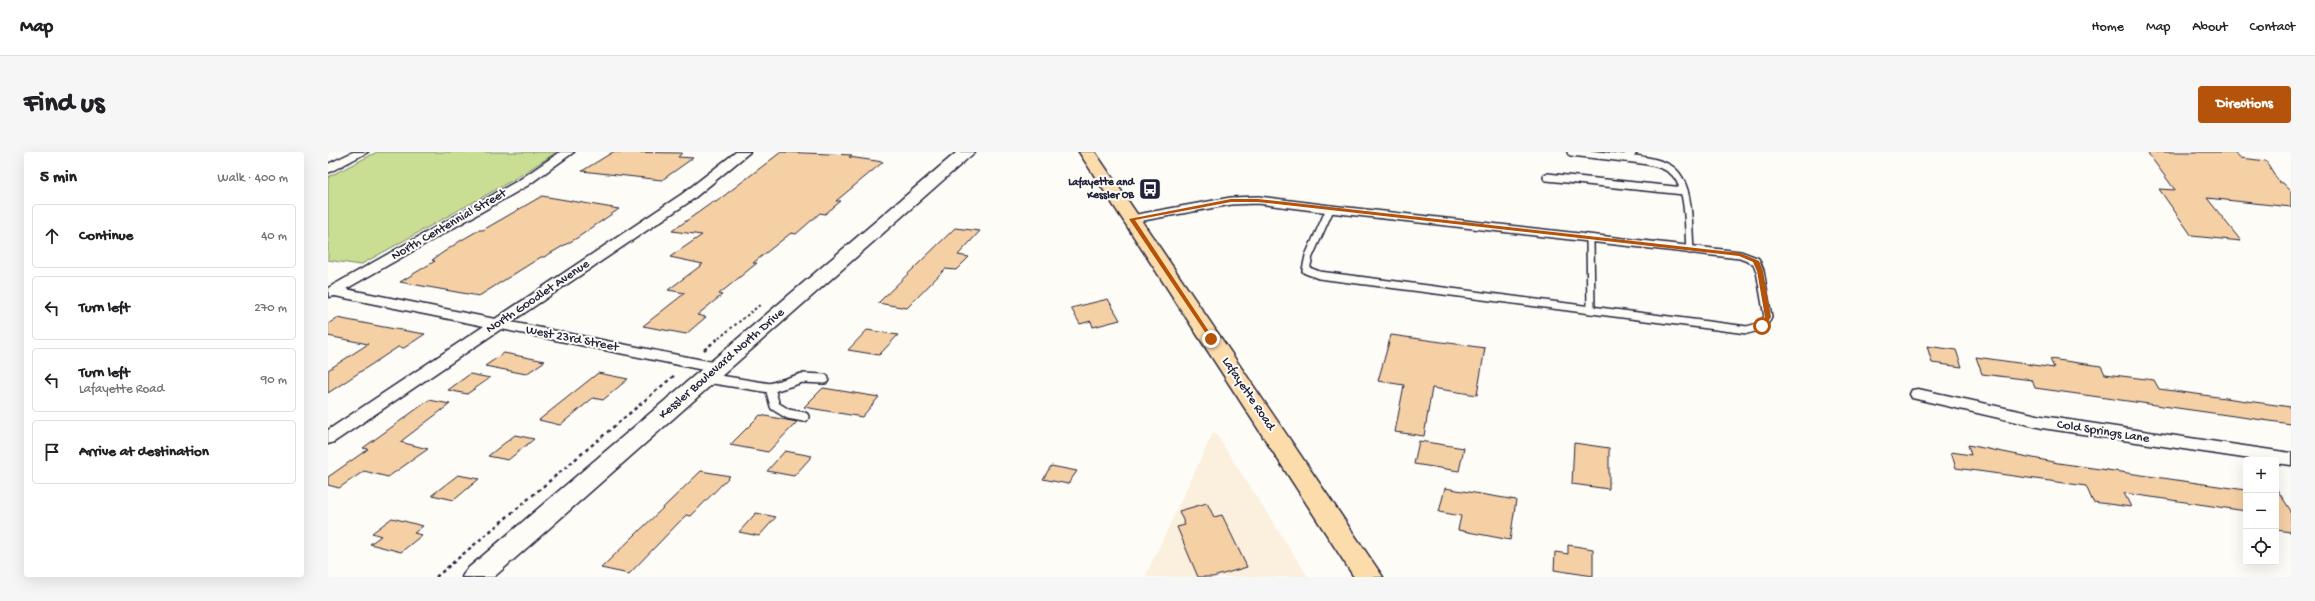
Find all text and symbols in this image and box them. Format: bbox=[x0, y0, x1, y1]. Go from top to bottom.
text: Map bbox=[20, 16, 53, 39]
text: Home bbox=[2092, 19, 2124, 36]
text: Map bbox=[2146, 19, 2170, 36]
text: About bbox=[2192, 19, 2228, 36]
text: Contact bbox=[2250, 19, 2295, 36]
button: Directions bbox=[2198, 86, 2291, 123]
text: Find us bbox=[24, 88, 104, 121]
text: 5 min bbox=[40, 168, 77, 188]
text: Walk · 400 m bbox=[218, 171, 288, 186]
place label: Lafayette and Kessler OB bbox=[1068, 176, 1136, 202]
bus stop icon: Lafayette and Kessler OB bbox=[1137, 176, 1163, 202]
street label: North Centennial Street bbox=[389, 185, 511, 264]
icon: ahead bbox=[41, 225, 63, 247]
text: Continue bbox=[79, 227, 133, 245]
text: 40 m bbox=[261, 229, 287, 244]
street label: North Goodlet Avenue bbox=[483, 257, 593, 337]
icon: left bbox=[41, 297, 63, 319]
text: Turn left bbox=[79, 299, 130, 317]
text: 270 m bbox=[254, 301, 287, 316]
street label: Kessler Boulevard North Drive bbox=[656, 305, 788, 423]
route start bbox=[1753, 317, 1771, 335]
street label: West 23rd Street bbox=[524, 323, 621, 356]
route end bbox=[1202, 330, 1220, 348]
street label: Lafayette Road bbox=[1218, 355, 1279, 435]
text: Turn left bbox=[79, 364, 130, 382]
icon: left bbox=[41, 369, 63, 391]
text: 90 m bbox=[261, 373, 287, 388]
text: Lafayette Road bbox=[79, 382, 164, 397]
street label: Cold Springs Lane bbox=[2056, 417, 2151, 447]
icon: arrive bbox=[41, 441, 63, 463]
text: Arrive at destination bbox=[79, 443, 209, 461]
map controls bbox=[2243, 457, 2279, 565]
button: + bbox=[2243, 457, 2279, 493]
button: − bbox=[2243, 493, 2279, 529]
button: locate bbox=[2243, 529, 2279, 565]

